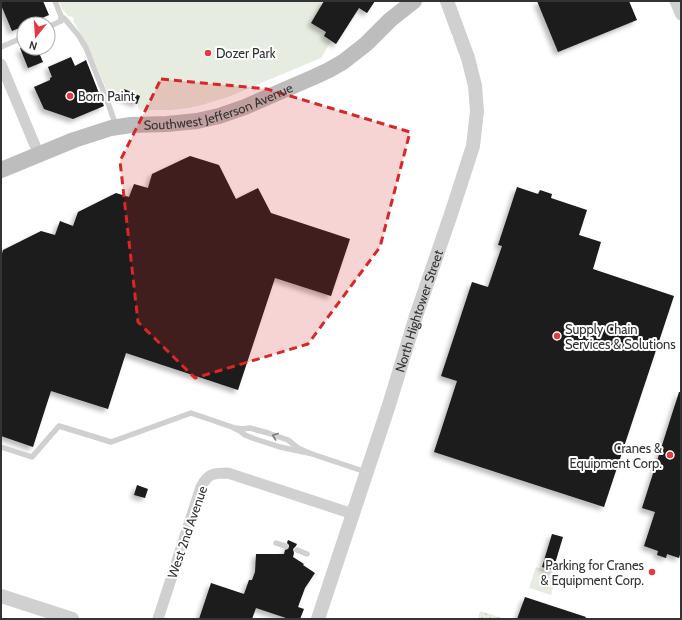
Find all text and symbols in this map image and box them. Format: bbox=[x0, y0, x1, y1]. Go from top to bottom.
north arrow bbox=[16, 16, 56, 56]
text: N bbox=[27, 38, 39, 53]
place label: Dozer Park bbox=[216, 45, 276, 61]
marker: Dozer Park bbox=[203, 48, 213, 58]
street label: Southwest Jefferson Avenue bbox=[143, 79, 295, 133]
place label: Born Paint bbox=[78, 88, 136, 104]
marker: Born Paint bbox=[65, 91, 75, 101]
street label: North Hightower Street bbox=[391, 247, 446, 374]
place label: Supply Chain Services & Solutions bbox=[565, 321, 676, 352]
marker: Supply Chain Services & Solutions bbox=[552, 331, 562, 341]
one-way arrow bbox=[271, 432, 278, 440]
place label: Cranes & Equipment Corp. bbox=[569, 440, 662, 471]
marker: Cranes & Equipment Corp. bbox=[665, 450, 675, 460]
street label: West 2nd Avenue bbox=[164, 483, 210, 580]
place label: Parking for Cranes & Equipment Corp. bbox=[541, 557, 645, 588]
marker: Parking for Cranes & Equipment Corp. bbox=[647, 567, 657, 577]

